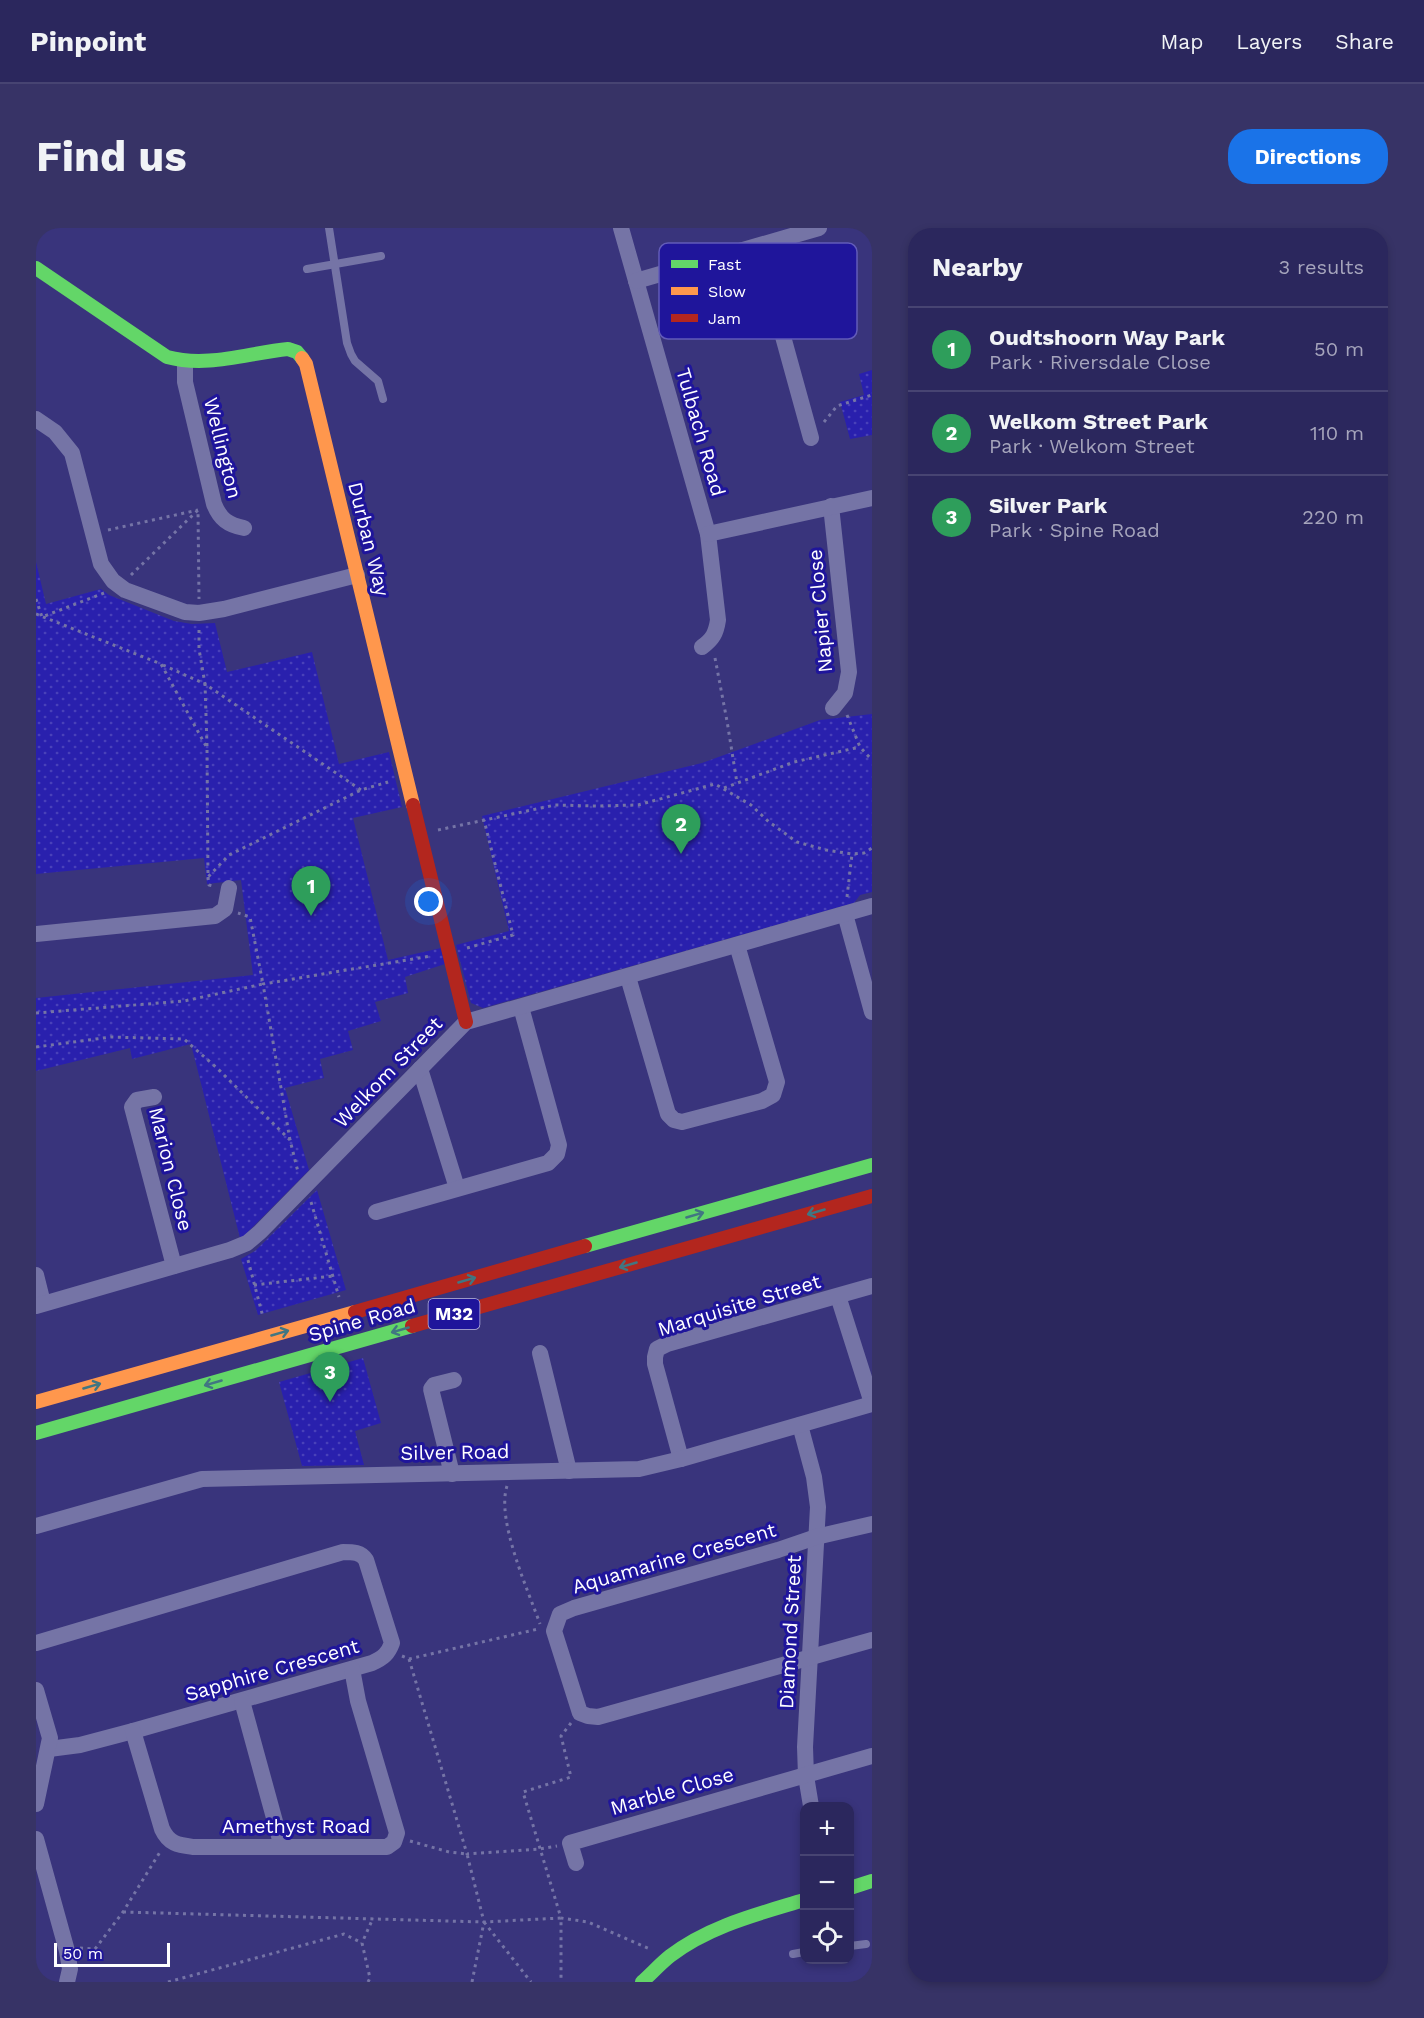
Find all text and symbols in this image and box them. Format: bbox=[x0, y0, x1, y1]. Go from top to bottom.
text: Pinpoint bbox=[30, 25, 146, 58]
text: Map bbox=[1160, 29, 1203, 54]
text: Layers bbox=[1236, 29, 1302, 54]
text: Share bbox=[1335, 29, 1394, 54]
button: Directions bbox=[1228, 129, 1388, 184]
text: Find us bbox=[36, 132, 187, 181]
legend bbox=[659, 243, 857, 339]
text: Nearby bbox=[932, 252, 1023, 282]
text: Fast bbox=[708, 255, 741, 274]
text: 3 results bbox=[1279, 255, 1364, 279]
text: Slow bbox=[708, 282, 746, 301]
text: Jam bbox=[708, 309, 741, 328]
text: Oudtshoorn Way Park bbox=[989, 325, 1225, 350]
text: 1 bbox=[947, 337, 956, 361]
text: 50 m bbox=[1314, 337, 1364, 361]
text: Park · Riversdale Close bbox=[989, 350, 1211, 374]
street label: Tulbach Road bbox=[671, 365, 731, 499]
street label: Wellington bbox=[199, 395, 247, 501]
text: Welkom Street Park bbox=[989, 409, 1208, 434]
text: 2 bbox=[946, 421, 957, 445]
text: 110 m bbox=[1310, 421, 1364, 445]
text: Park · Welkom Street bbox=[989, 434, 1195, 458]
street label: Durban Way bbox=[343, 479, 395, 599]
text: Silver Park bbox=[989, 493, 1107, 518]
text: 3 bbox=[946, 505, 957, 529]
text: 220 m bbox=[1302, 505, 1364, 529]
text: Park · Spine Road bbox=[989, 518, 1160, 542]
street label: Napier Close bbox=[803, 548, 837, 674]
pin: 2 bbox=[662, 804, 700, 854]
pin: 1 bbox=[292, 866, 330, 916]
your location bbox=[414, 887, 443, 916]
street label: Welkom Street bbox=[329, 1011, 448, 1133]
street label: Marion Close bbox=[144, 1105, 198, 1233]
one-way arrow bbox=[807, 1206, 826, 1218]
one-way arrow bbox=[686, 1209, 705, 1220]
one-way arrow bbox=[619, 1260, 638, 1271]
street label: Marquisite Street bbox=[655, 1269, 824, 1341]
one-way arrow bbox=[458, 1273, 477, 1285]
street label: Spine Road bbox=[306, 1293, 418, 1347]
road number: M32 bbox=[428, 1299, 480, 1329]
one-way arrow bbox=[391, 1325, 410, 1336]
one-way arrow bbox=[270, 1327, 289, 1338]
pin: 3 bbox=[310, 1352, 350, 1402]
one-way arrow bbox=[204, 1378, 223, 1389]
one-way arrow bbox=[82, 1380, 101, 1391]
street label: Silver Road bbox=[400, 1439, 510, 1465]
street label: Aquamarine Crescent bbox=[569, 1517, 779, 1599]
street label: Diamond Street bbox=[774, 1554, 806, 1710]
street label: Sapphire Crescent bbox=[182, 1633, 362, 1706]
street label: Marble Close bbox=[607, 1762, 737, 1820]
map controls bbox=[800, 1802, 854, 1964]
button: + bbox=[800, 1802, 854, 1856]
street label: Amethyst Road bbox=[222, 1814, 370, 1838]
button: − bbox=[800, 1856, 854, 1910]
button: locate bbox=[800, 1910, 854, 1964]
scale bar bbox=[54, 1940, 170, 1968]
text: 50 m bbox=[63, 1944, 103, 1963]

